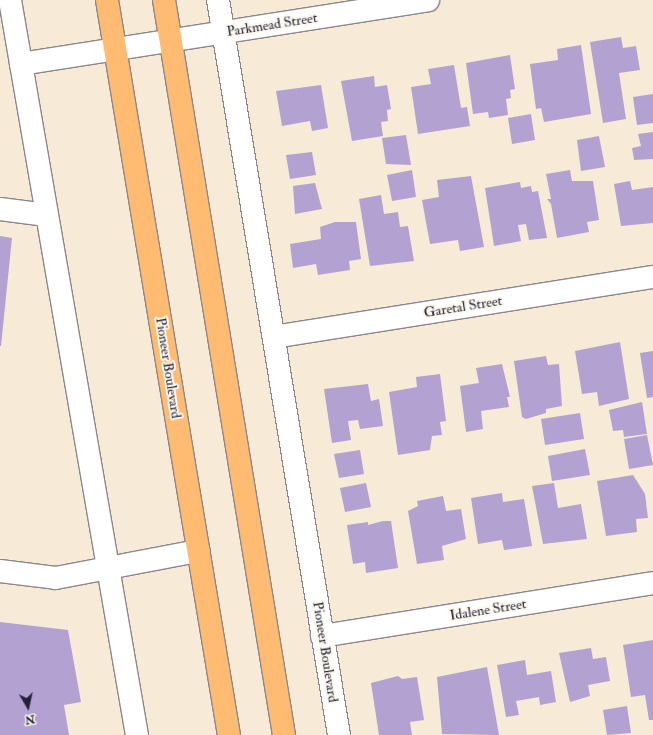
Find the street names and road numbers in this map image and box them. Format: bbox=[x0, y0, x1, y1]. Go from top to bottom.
street label: Parkmead Street bbox=[226, 10, 318, 40]
street label: Garetal Street bbox=[423, 293, 503, 321]
street label: Pioneer Boulevard bbox=[152, 316, 184, 420]
street label: Idalene Street bbox=[449, 596, 527, 624]
street label: Pioneer Boulevard bbox=[309, 600, 341, 704]

